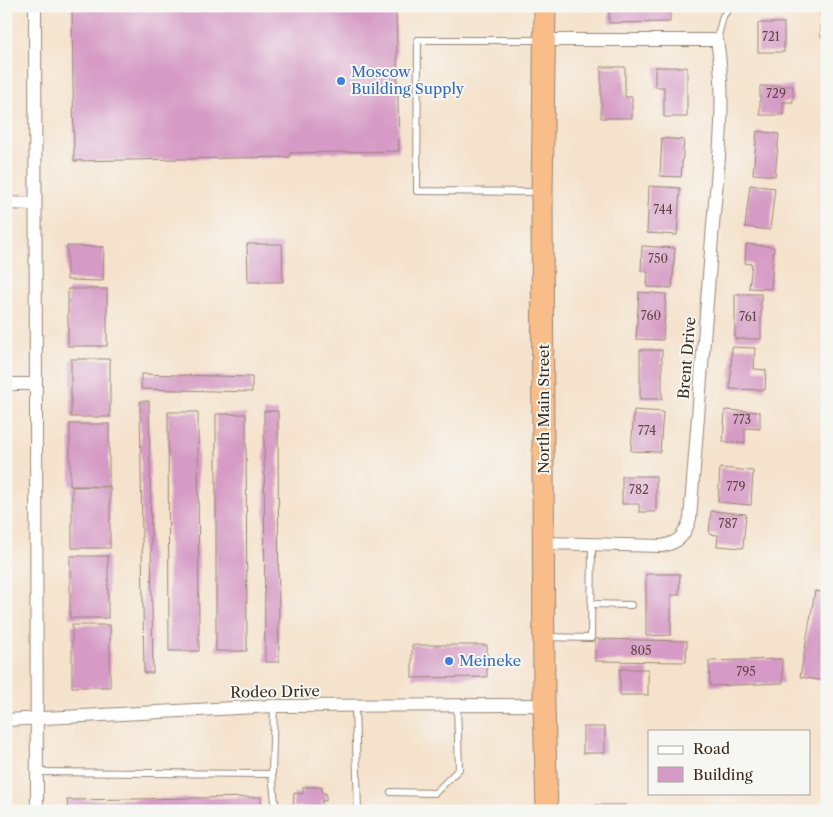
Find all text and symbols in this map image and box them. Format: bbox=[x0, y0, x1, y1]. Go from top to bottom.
house number: 721 bbox=[762, 29, 780, 44]
place label: Moscow Building Supply bbox=[351, 62, 465, 98]
marker: Moscow Building Supply bbox=[335, 75, 347, 87]
house number: 729 bbox=[766, 86, 786, 101]
house number: 744 bbox=[653, 202, 673, 217]
house number: 750 bbox=[648, 251, 668, 266]
house number: 760 bbox=[641, 308, 661, 323]
house number: 761 bbox=[739, 309, 757, 324]
street label: Brent Drive bbox=[673, 316, 700, 400]
street label: North Main Street bbox=[534, 344, 553, 474]
house number: 773 bbox=[733, 412, 751, 427]
house number: 774 bbox=[638, 423, 656, 438]
house number: 779 bbox=[727, 479, 745, 494]
house number: 782 bbox=[629, 482, 649, 497]
house number: 787 bbox=[719, 516, 738, 531]
house number: 805 bbox=[630, 643, 652, 658]
place label: Meineke bbox=[459, 651, 521, 670]
marker: Meineke bbox=[443, 655, 455, 667]
house number: 795 bbox=[736, 664, 756, 679]
street label: Rodeo Drive bbox=[230, 681, 320, 702]
legend bbox=[648, 730, 810, 794]
text: Road bbox=[693, 739, 730, 758]
text: Building bbox=[693, 765, 753, 784]

